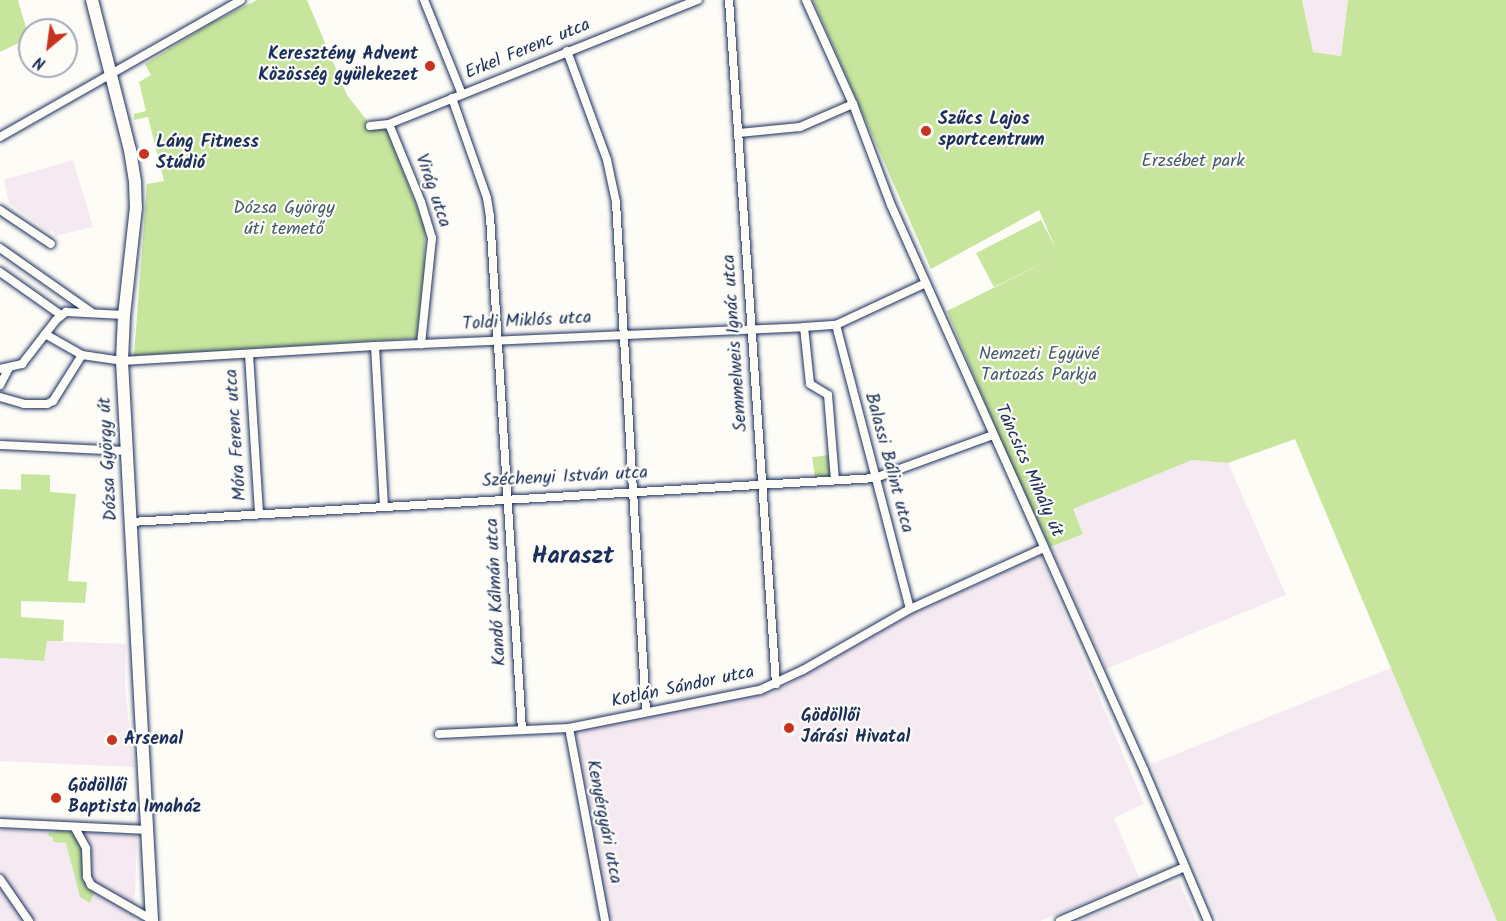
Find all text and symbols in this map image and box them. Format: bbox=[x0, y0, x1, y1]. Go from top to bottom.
street label: Erkel Ferenc utca bbox=[462, 15, 594, 85]
north arrow bbox=[18, 18, 78, 78]
place label: Keresztény Advent Közösség gyülekezet bbox=[258, 45, 418, 88]
text: N bbox=[30, 49, 50, 76]
marker: Keresztény Advent Közösség gyülekezet bbox=[423, 59, 437, 73]
place label: Szűcs Lajos sportcentrum bbox=[938, 110, 1045, 152]
marker: Szűcs Lajos sportcentrum bbox=[919, 124, 933, 138]
place label: Láng Fitness Stúdió bbox=[156, 133, 259, 176]
marker: Láng Fitness Stúdió bbox=[137, 147, 151, 161]
street label: Virág utca bbox=[409, 151, 455, 231]
park label: Erzsébet park bbox=[1141, 151, 1245, 173]
park label: Dózsa György úti temető bbox=[233, 199, 335, 242]
street label: Semmelweis Ignác utca bbox=[719, 254, 753, 432]
street label: Toldi Miklós utca bbox=[462, 308, 592, 336]
park label: Nemzeti Együvé Tartozás Parkja bbox=[979, 345, 1099, 388]
street label: Móra Ferenc utca bbox=[222, 368, 252, 502]
street label: Balassi Bálint utca bbox=[859, 391, 917, 535]
street label: Dózsa György út bbox=[95, 396, 123, 522]
street label: Táncsics Mihály út bbox=[989, 401, 1067, 541]
street label: Széchenyi István utca bbox=[482, 463, 648, 493]
street label: Kandó Kálmán utca bbox=[482, 517, 512, 667]
district label: Haraszt bbox=[532, 543, 614, 571]
street label: Kotlán Sándor utca bbox=[610, 662, 756, 714]
place label: Gödöllői Járási Hivatal bbox=[801, 707, 910, 750]
marker: Gödöllői Járási Hivatal bbox=[782, 721, 796, 735]
place label: Arsenal bbox=[124, 729, 183, 751]
marker: Arsenal bbox=[105, 733, 119, 747]
street label: Kenyérgyári utca bbox=[580, 758, 626, 886]
place label: Gödöllői Baptista Imaház bbox=[68, 777, 201, 820]
marker: Gödöllői Baptista Imaház bbox=[49, 791, 63, 805]

